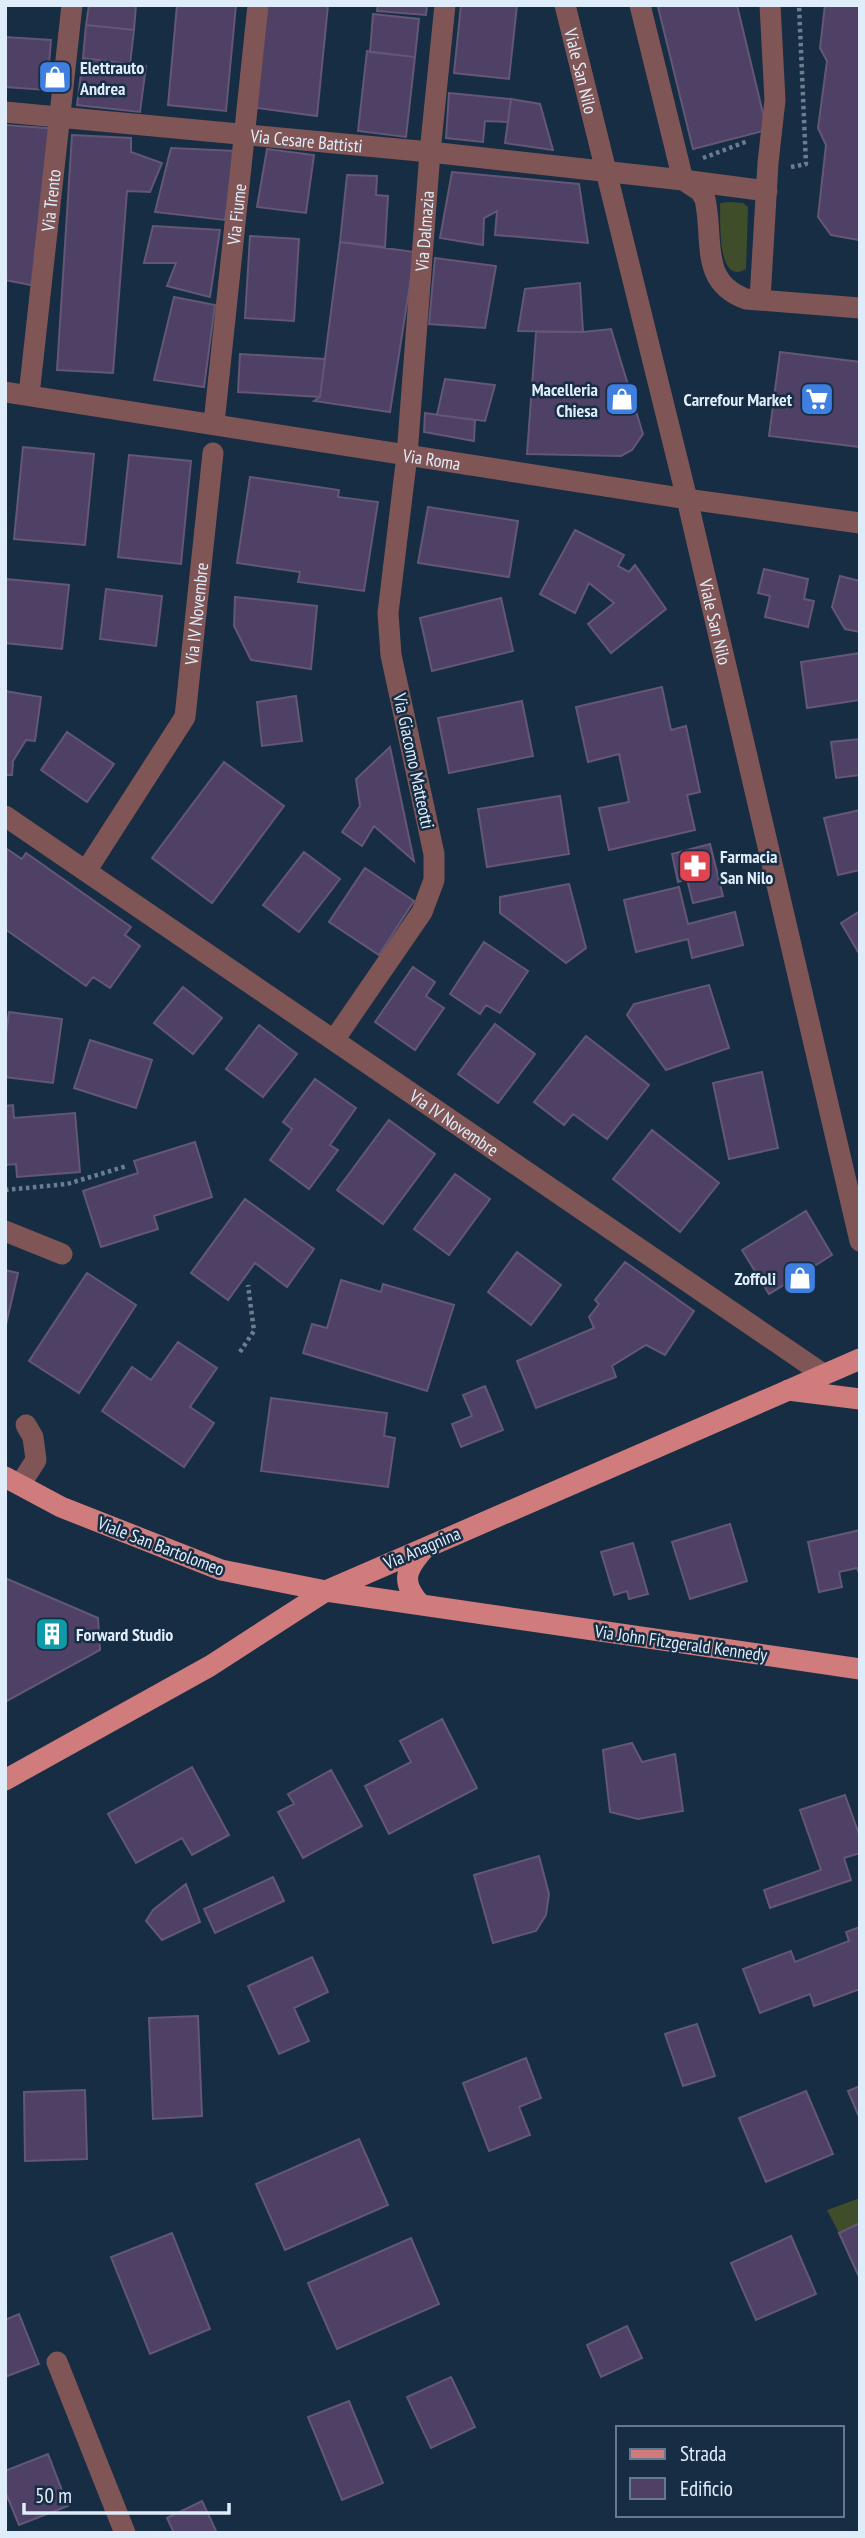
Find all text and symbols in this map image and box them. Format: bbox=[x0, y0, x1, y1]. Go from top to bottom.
street label: Viale San Nilo bbox=[559, 25, 603, 116]
place label: Elettrauto Andrea bbox=[79, 56, 144, 100]
shop icon: Elettrauto Andrea bbox=[36, 58, 74, 96]
street label: Via Cesare Battisti bbox=[249, 124, 364, 157]
street label: Via Trento bbox=[36, 168, 65, 233]
street label: Via Fiume bbox=[221, 182, 251, 247]
street label: Via Dalmazia bbox=[409, 190, 439, 273]
place label: Macelleria Chiesa bbox=[532, 378, 598, 422]
shop icon: Macelleria Chiesa bbox=[603, 380, 641, 418]
supermarket icon: Carrefour Market bbox=[798, 380, 836, 418]
place label: Carrefour Market bbox=[684, 388, 793, 411]
street label: Via Roma bbox=[400, 443, 462, 475]
street label: Via IV Novembre bbox=[179, 561, 213, 667]
street label: Viale San Nilo bbox=[694, 576, 737, 667]
street label: Via Giacomo Matteotti bbox=[388, 690, 440, 831]
place label: Farmacia San Nilo bbox=[720, 845, 777, 889]
pharmacy icon: Farmacia San Nilo bbox=[676, 847, 714, 885]
street label: Via IV Novembre bbox=[405, 1084, 503, 1161]
shop icon: Zoffoli bbox=[781, 1259, 819, 1297]
place label: Zoffoli bbox=[735, 1267, 776, 1290]
street label: Viale San Bartolomeo bbox=[93, 1511, 228, 1581]
street label: Via Anagnina bbox=[379, 1522, 464, 1575]
building icon: Forward Studio bbox=[33, 1615, 71, 1653]
street label: Via John Fitzgerald Kennedy bbox=[592, 1619, 769, 1667]
place label: Forward Studio bbox=[76, 1623, 173, 1646]
legend bbox=[616, 2426, 844, 2517]
text: Strada bbox=[680, 2440, 726, 2467]
scale bar bbox=[24, 2472, 229, 2516]
text: Edificio bbox=[680, 2475, 733, 2502]
text: 50 m bbox=[35, 2482, 72, 2509]

